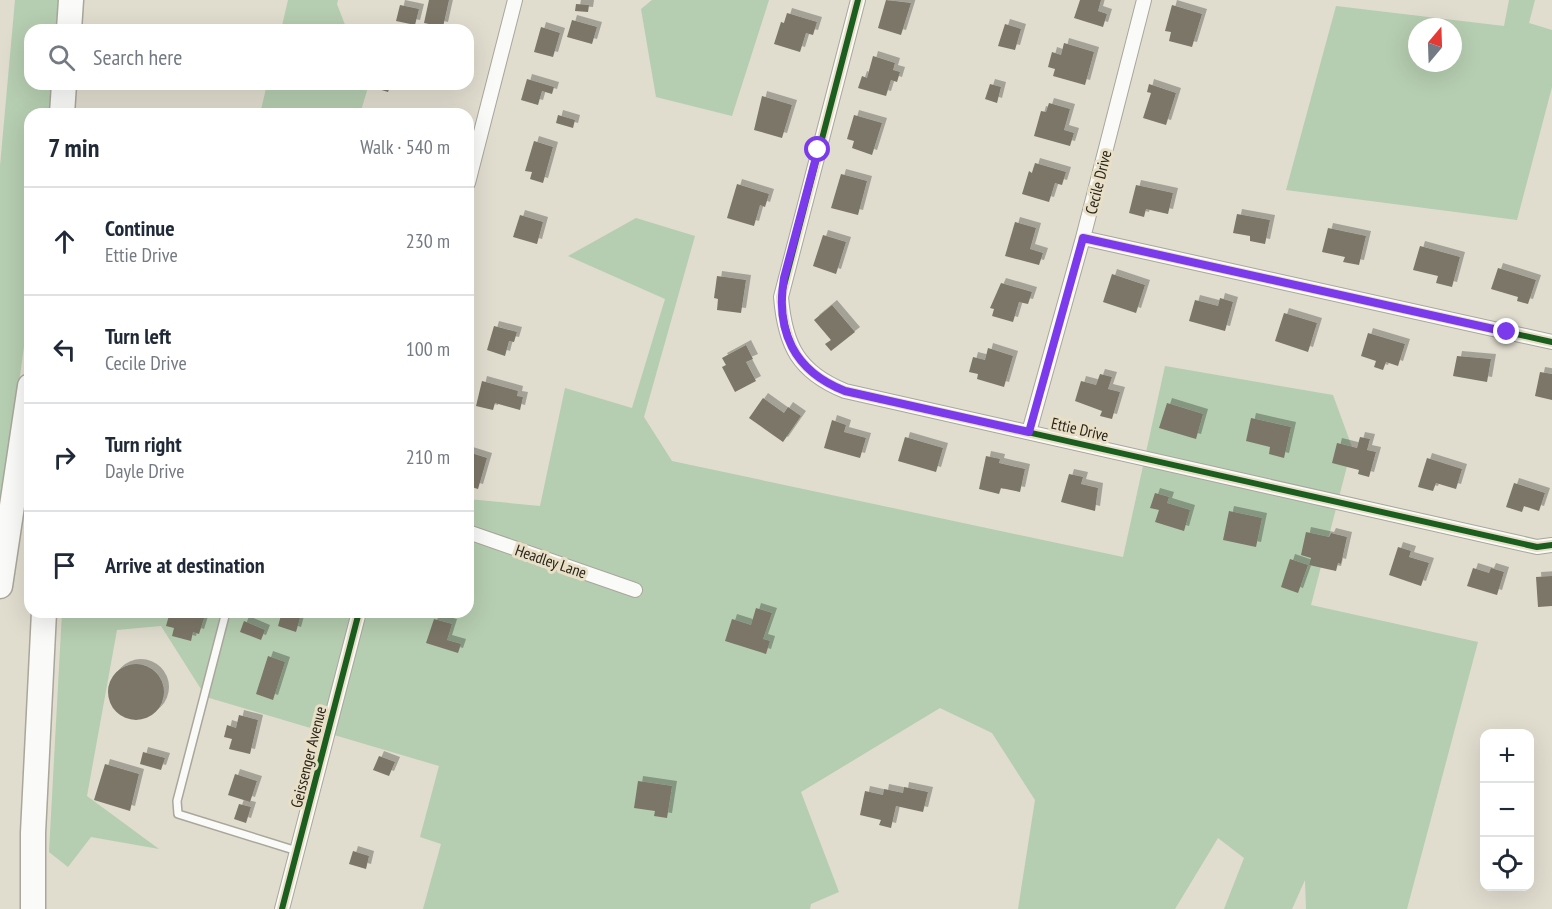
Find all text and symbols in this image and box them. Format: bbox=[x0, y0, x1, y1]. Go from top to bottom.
north arrow bbox=[1408, 18, 1462, 72]
search box bbox=[24, 24, 474, 90]
icon: search bbox=[45, 41, 78, 74]
text: Search here bbox=[93, 43, 182, 71]
text: 7 min bbox=[48, 131, 99, 164]
text: Walk · 540 m bbox=[360, 134, 450, 160]
route start bbox=[804, 136, 830, 162]
street label: Cecile Drive bbox=[1080, 148, 1116, 216]
text: Continue bbox=[105, 214, 175, 242]
icon: ahead bbox=[48, 225, 81, 258]
text: 230 m bbox=[406, 228, 450, 254]
text: Ettie Drive bbox=[105, 242, 178, 268]
route end bbox=[1493, 318, 1519, 344]
text: Turn left bbox=[105, 322, 171, 350]
icon: left bbox=[48, 333, 81, 366]
text: 100 m bbox=[406, 336, 450, 362]
text: Cecile Drive bbox=[105, 350, 187, 376]
street label: Ettie Drive bbox=[1049, 413, 1111, 445]
text: Turn right bbox=[105, 430, 182, 458]
icon: right bbox=[48, 441, 81, 474]
text: 210 m bbox=[406, 444, 450, 470]
text: Dayle Drive bbox=[105, 458, 185, 484]
street label: Headley Lane bbox=[513, 540, 589, 582]
icon: arrive bbox=[48, 549, 81, 582]
text: Arrive at destination bbox=[105, 551, 265, 579]
street label: Geissenger Avenue bbox=[286, 704, 330, 810]
map controls bbox=[1480, 729, 1534, 891]
button: + bbox=[1480, 729, 1534, 783]
button: − bbox=[1480, 783, 1534, 837]
button: locate bbox=[1480, 837, 1534, 891]

